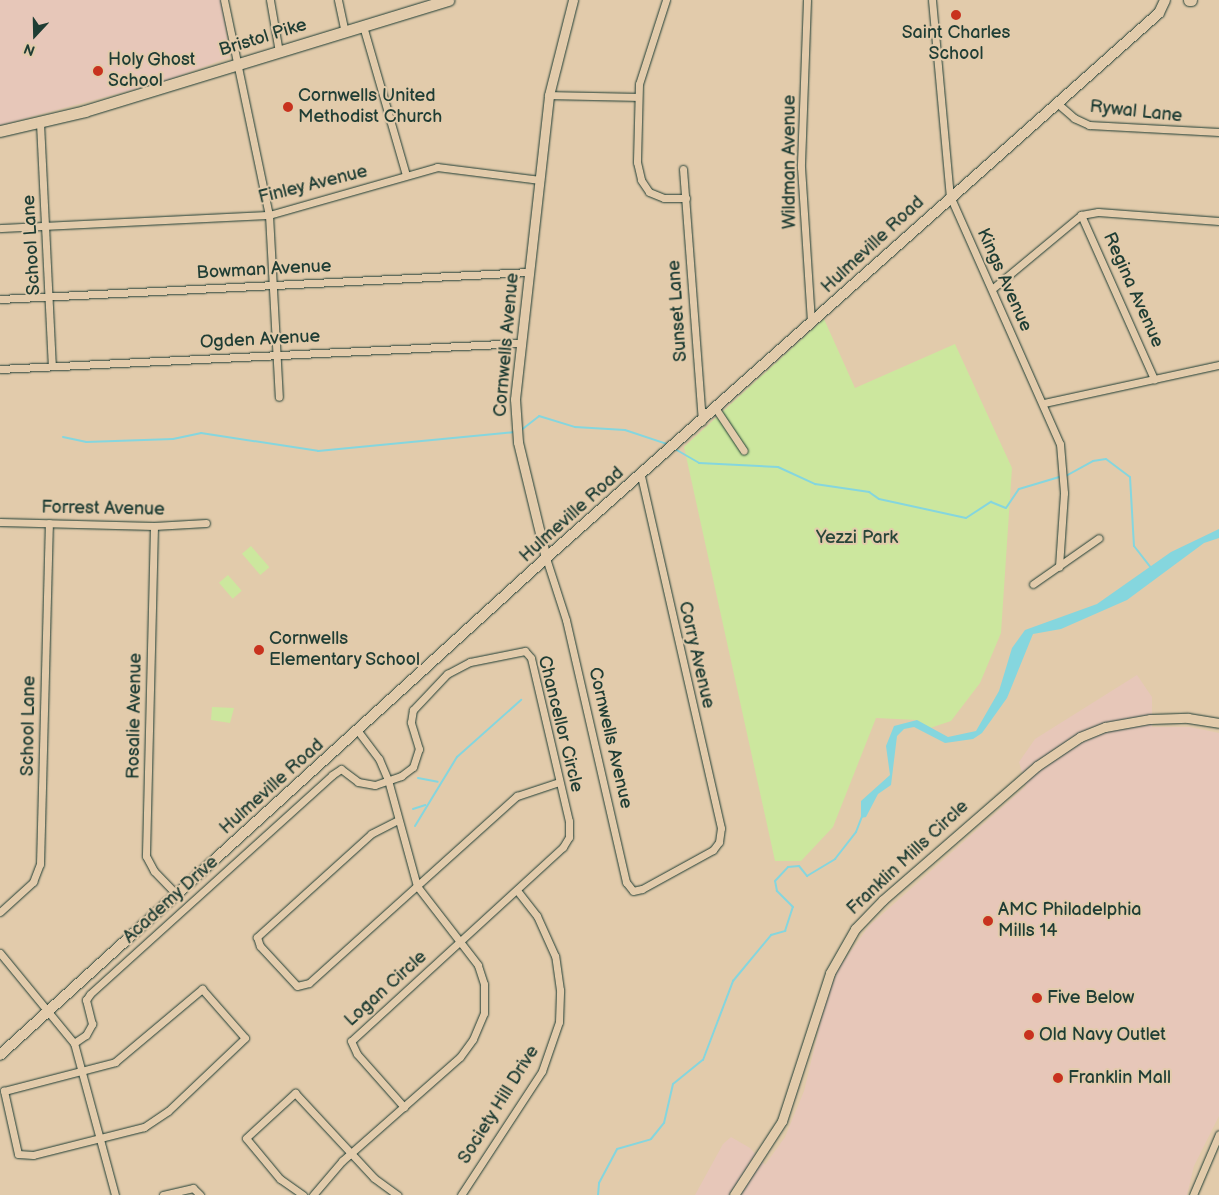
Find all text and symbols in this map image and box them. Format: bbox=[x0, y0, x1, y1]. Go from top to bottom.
marker: Saint Charles School bbox=[950, 9, 962, 21]
north arrow bbox=[10, 10, 60, 60]
street label: Bristol Pike bbox=[216, 14, 310, 62]
place label: Saint Charles School bbox=[902, 23, 1010, 66]
text: N bbox=[21, 40, 37, 59]
place label: Holy Ghost School bbox=[108, 50, 197, 92]
marker: Holy Ghost School bbox=[92, 65, 104, 77]
place label: Cornwells United Methodist Church bbox=[298, 86, 442, 128]
street label: Wildman Avenue bbox=[779, 95, 801, 229]
street label: Rywal Lane bbox=[1089, 96, 1183, 128]
marker: Cornwells United Methodist Church bbox=[282, 101, 294, 113]
street label: Finley Avenue bbox=[256, 161, 370, 209]
street label: Hulmeville Road bbox=[817, 192, 929, 298]
street label: School Lane bbox=[19, 194, 45, 296]
street label: Kings Avenue bbox=[972, 225, 1036, 335]
street label: Regina Avenue bbox=[1098, 229, 1168, 351]
street label: Bowman Avenue bbox=[196, 256, 332, 284]
street label: Sunset Lane bbox=[664, 259, 692, 363]
street label: Cornwells Avenue bbox=[490, 272, 524, 418]
street label: Ogden Avenue bbox=[199, 326, 321, 354]
street label: Hulmeville Road bbox=[516, 463, 628, 567]
street label: Forrest Avenue bbox=[41, 497, 165, 521]
park label: Yezzi Park bbox=[816, 527, 898, 549]
street label: Corry Avenue bbox=[673, 599, 719, 711]
place label: Cornwells Elementary School bbox=[269, 629, 422, 672]
marker: Cornwells Elementary School bbox=[253, 644, 265, 656]
street label: Rosalie Avenue bbox=[123, 653, 147, 779]
street label: Chancellor Circle bbox=[533, 653, 587, 795]
street label: Cornwells Avenue bbox=[583, 665, 637, 811]
street label: School Lane bbox=[17, 676, 41, 776]
street label: Hulmeville Road bbox=[216, 735, 328, 839]
street label: Franklin Mills Circle bbox=[843, 796, 973, 920]
street label: Academy Drive bbox=[119, 851, 223, 949]
place label: AMC Philadelphia Mills 14 bbox=[998, 900, 1142, 942]
marker: AMC Philadelphia Mills 14 bbox=[982, 915, 994, 927]
street label: Logan Circle bbox=[341, 947, 431, 1031]
place label: Five Below bbox=[1047, 987, 1134, 1009]
marker: Five Below bbox=[1031, 992, 1043, 1004]
place label: Old Navy Outlet bbox=[1039, 1024, 1167, 1046]
marker: Old Navy Outlet bbox=[1023, 1029, 1035, 1041]
street label: Society Hill Drive bbox=[454, 1041, 544, 1169]
place label: Franklin Mall bbox=[1068, 1067, 1171, 1089]
marker: Franklin Mall bbox=[1052, 1072, 1064, 1084]

